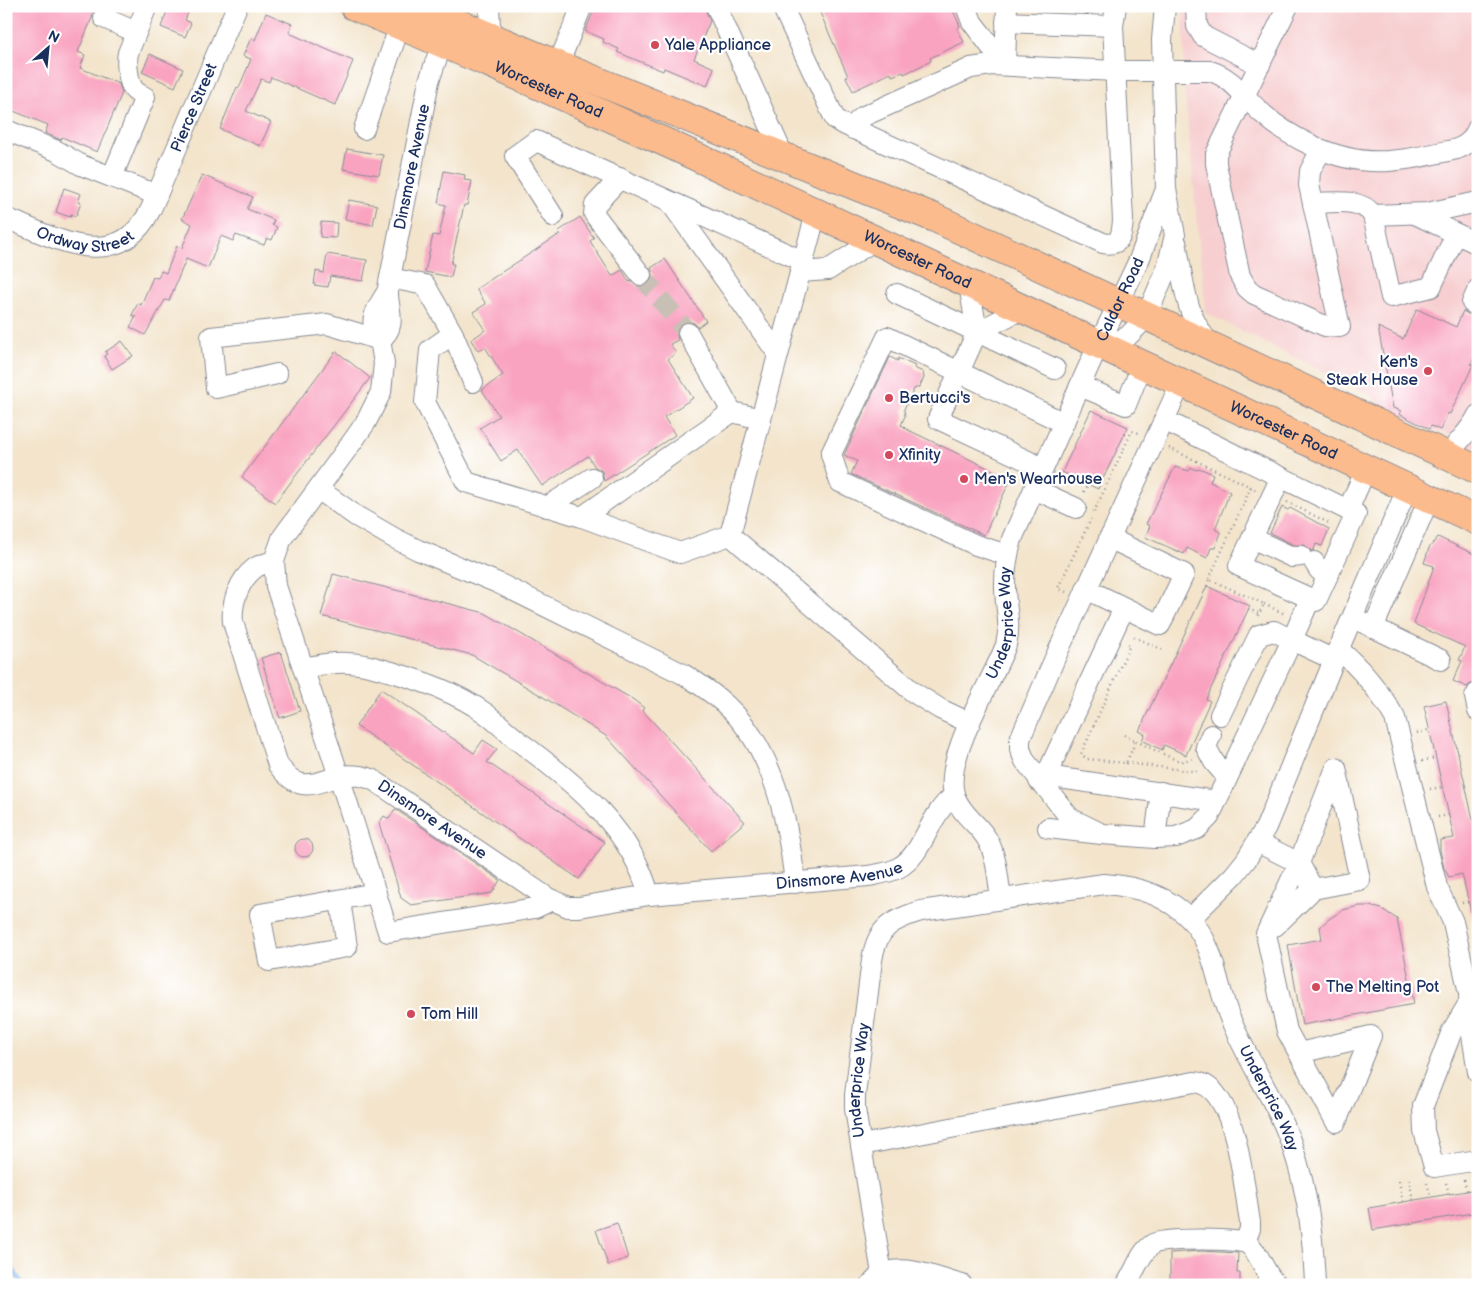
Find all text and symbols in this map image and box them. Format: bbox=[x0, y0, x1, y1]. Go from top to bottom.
north arrow bbox=[22, 22, 72, 72]
text: N bbox=[45, 27, 62, 47]
place label: Yale Appliance bbox=[664, 36, 772, 55]
marker: Yale Appliance bbox=[649, 39, 661, 51]
street label: Worcester Road bbox=[491, 57, 606, 122]
street label: Pierce Street bbox=[167, 60, 221, 155]
street label: Dinsmore Avenue bbox=[390, 102, 434, 231]
street label: Ordway Street bbox=[34, 223, 138, 256]
street label: Worcester Road bbox=[860, 226, 974, 293]
street label: Caldor Road bbox=[1092, 254, 1148, 345]
place label: Ken's Steak House bbox=[1326, 353, 1419, 390]
marker: Ken's Steak House bbox=[1422, 365, 1434, 377]
place label: Bertucci's bbox=[899, 389, 970, 408]
marker: Bertucci's bbox=[883, 392, 895, 404]
street label: Worcester Road bbox=[1227, 397, 1341, 464]
place label: Xfinity bbox=[898, 446, 942, 465]
marker: Xfinity bbox=[883, 449, 895, 461]
place label: Men's Wearhouse bbox=[974, 470, 1103, 489]
marker: Men's Wearhouse bbox=[958, 473, 970, 485]
street label: Underprice Way bbox=[982, 565, 1018, 683]
street label: Dinsmore Avenue bbox=[374, 776, 491, 864]
street label: Dinsmore Avenue bbox=[775, 857, 907, 893]
place label: The Melting Pot bbox=[1326, 978, 1439, 997]
marker: The Melting Pot bbox=[1310, 981, 1322, 993]
place label: Tom Hill bbox=[421, 1005, 478, 1024]
marker: Tom Hill bbox=[405, 1008, 417, 1020]
street label: Underprice Way bbox=[845, 1021, 874, 1139]
street label: Underprice Way bbox=[1235, 1042, 1303, 1154]

